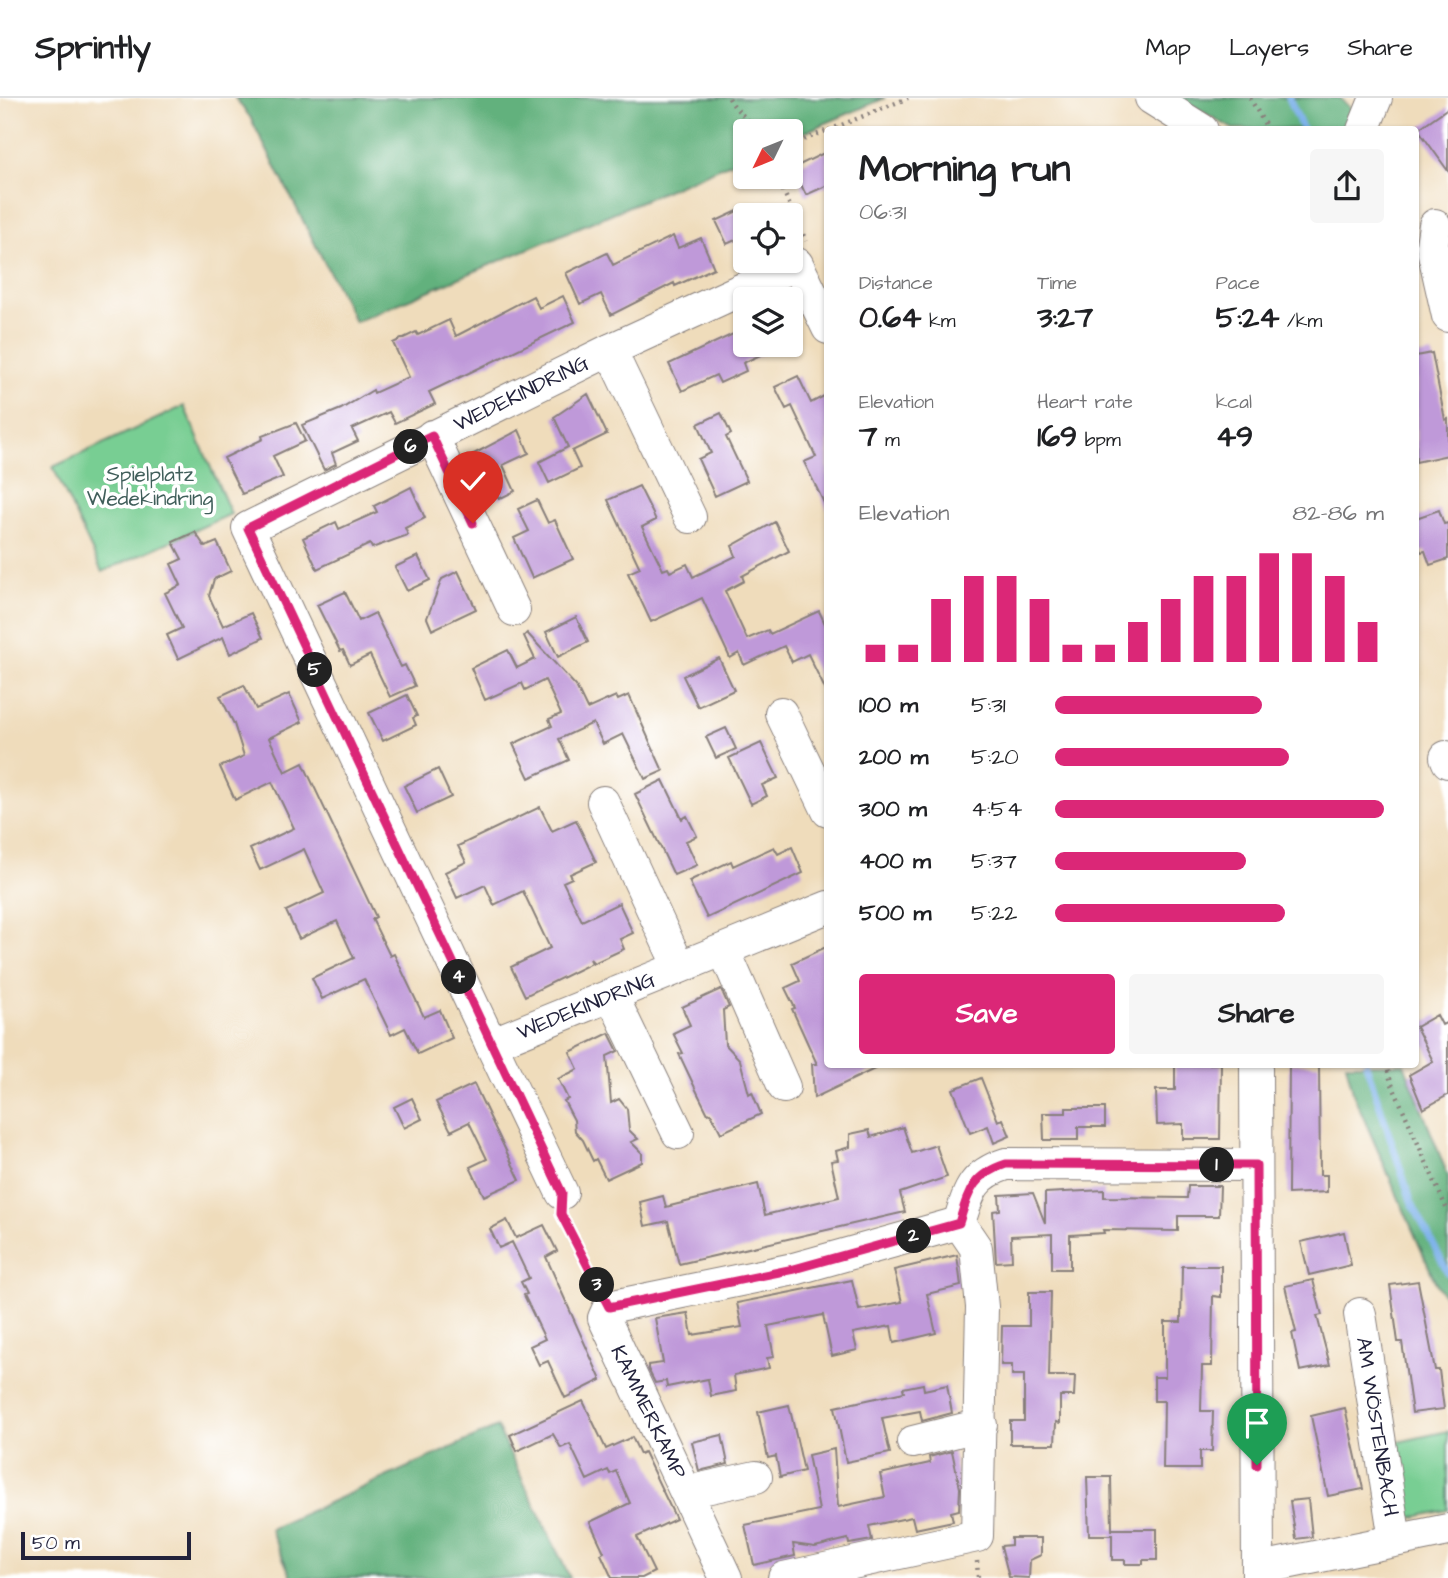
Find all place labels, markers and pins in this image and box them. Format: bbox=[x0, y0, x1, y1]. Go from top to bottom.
pin: 6 bbox=[394, 430, 428, 464]
pin bbox=[443, 451, 503, 523]
pin: 5 bbox=[298, 652, 332, 688]
pin: 4 bbox=[442, 960, 476, 994]
pin: 1 bbox=[1200, 1148, 1234, 1182]
pin: 2 bbox=[897, 1218, 932, 1254]
pin: 3 bbox=[580, 1268, 614, 1302]
pin bbox=[1227, 1393, 1287, 1465]

